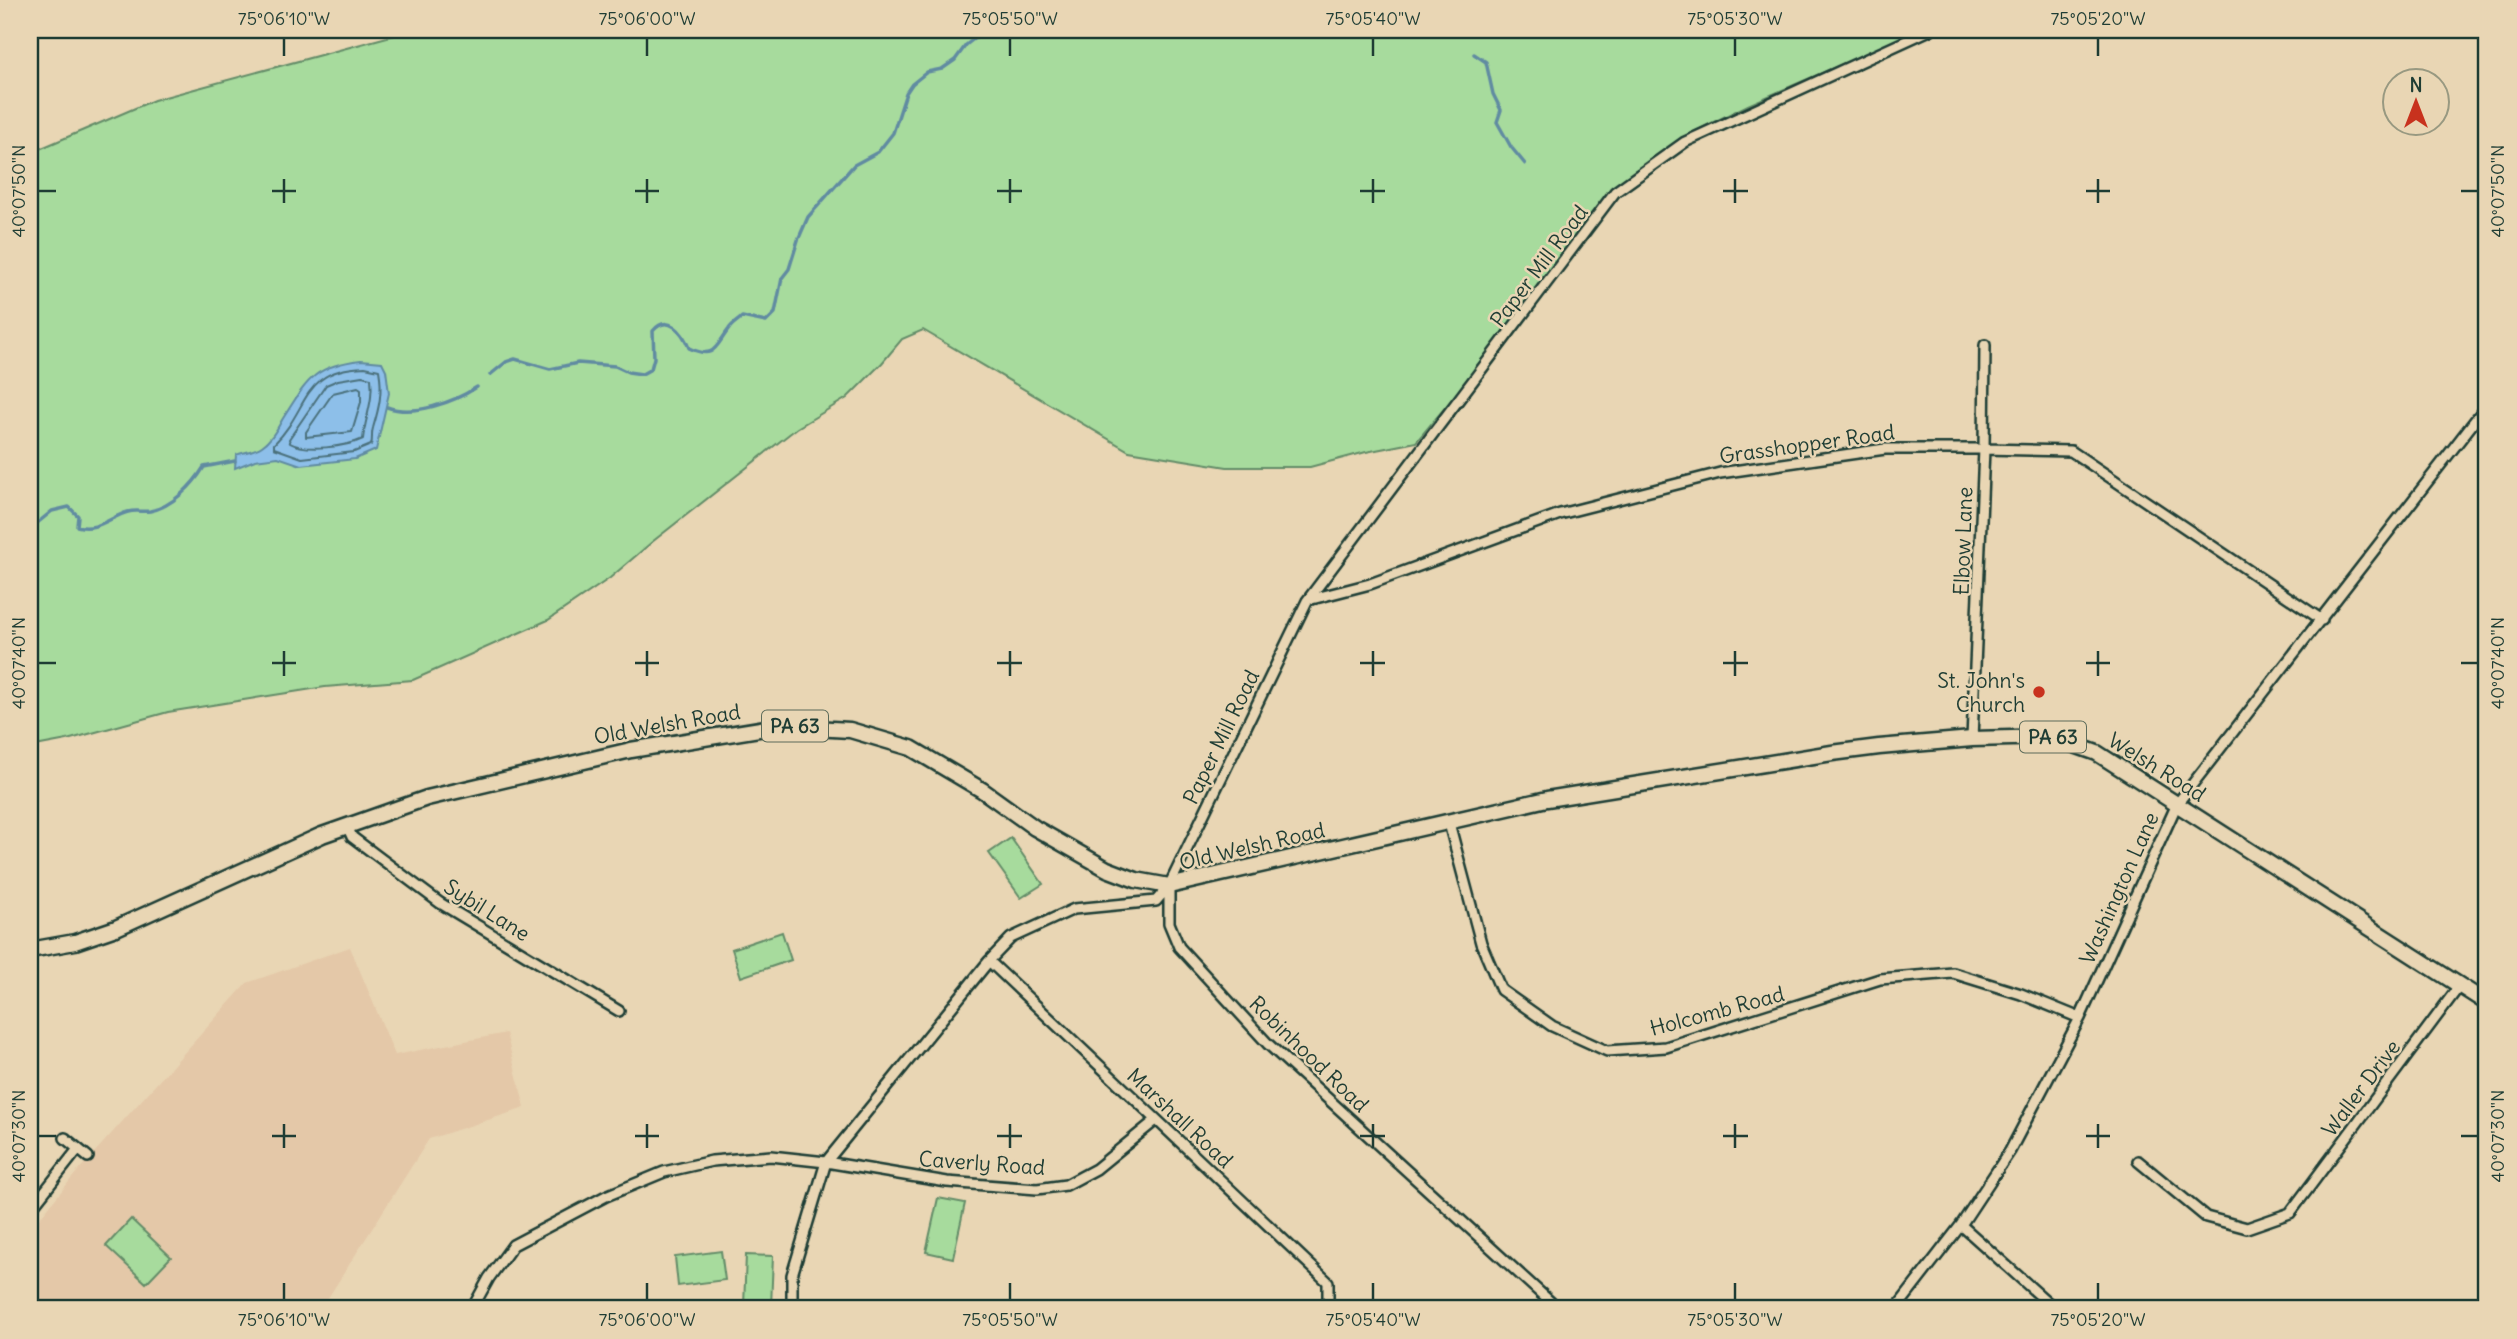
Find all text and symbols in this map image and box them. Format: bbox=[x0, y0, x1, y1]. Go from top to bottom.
text: 75°06'10"W bbox=[238, 7, 330, 30]
text: 75°06'00"W bbox=[598, 7, 696, 30]
text: 75°05'50"W bbox=[962, 7, 1058, 30]
text: 75°05'40"W bbox=[1325, 7, 1421, 30]
text: 75°05'30"W bbox=[1687, 7, 1783, 30]
text: 75°05'20"W bbox=[2050, 7, 2146, 30]
north arrow bbox=[2380, 66, 2450, 136]
text: N bbox=[2409, 73, 2423, 97]
text: 40°07'50"N bbox=[7, 145, 30, 237]
text: 40°07'50"N bbox=[2486, 145, 2509, 237]
street label: Paper Mill Road bbox=[1484, 199, 1594, 333]
street label: Grasshopper Road bbox=[1718, 418, 1896, 470]
street label: Elbow Lane bbox=[1948, 486, 1978, 596]
text: 40°07'40"N bbox=[7, 617, 30, 709]
text: 40°07'40"N bbox=[2486, 617, 2509, 709]
street label: Paper Mill Road bbox=[1177, 665, 1265, 809]
place label: St. John's Church bbox=[1937, 667, 2025, 718]
marker: St. John's Church bbox=[2031, 684, 2047, 700]
street label: Old Welsh Road bbox=[592, 698, 742, 750]
road number: PA 63 bbox=[762, 710, 828, 741]
road number: PA 63 bbox=[2020, 722, 2086, 752]
street label: Welsh Road bbox=[2103, 726, 2211, 808]
street label: Washington Lane bbox=[2073, 808, 2165, 968]
street label: Old Welsh Road bbox=[1177, 816, 1327, 876]
street label: Sybil Lane bbox=[439, 873, 535, 947]
street label: Holcomb Road bbox=[1647, 980, 1787, 1042]
street label: Robinhood Road bbox=[1244, 990, 1374, 1118]
street label: Waller Drive bbox=[2316, 1034, 2406, 1142]
street label: Marshall Road bbox=[1122, 1062, 1238, 1174]
text: 40°07'30"N bbox=[7, 1090, 30, 1182]
text: 40°07'30"N bbox=[2486, 1090, 2509, 1182]
street label: Caverly Road bbox=[918, 1145, 1046, 1181]
text: 75°06'10"W bbox=[238, 1308, 330, 1331]
text: 75°06'00"W bbox=[598, 1308, 696, 1331]
text: 75°05'50"W bbox=[962, 1308, 1058, 1331]
text: 75°05'40"W bbox=[1325, 1308, 1421, 1331]
text: 75°05'30"W bbox=[1687, 1308, 1783, 1331]
text: 75°05'20"W bbox=[2050, 1308, 2146, 1331]

